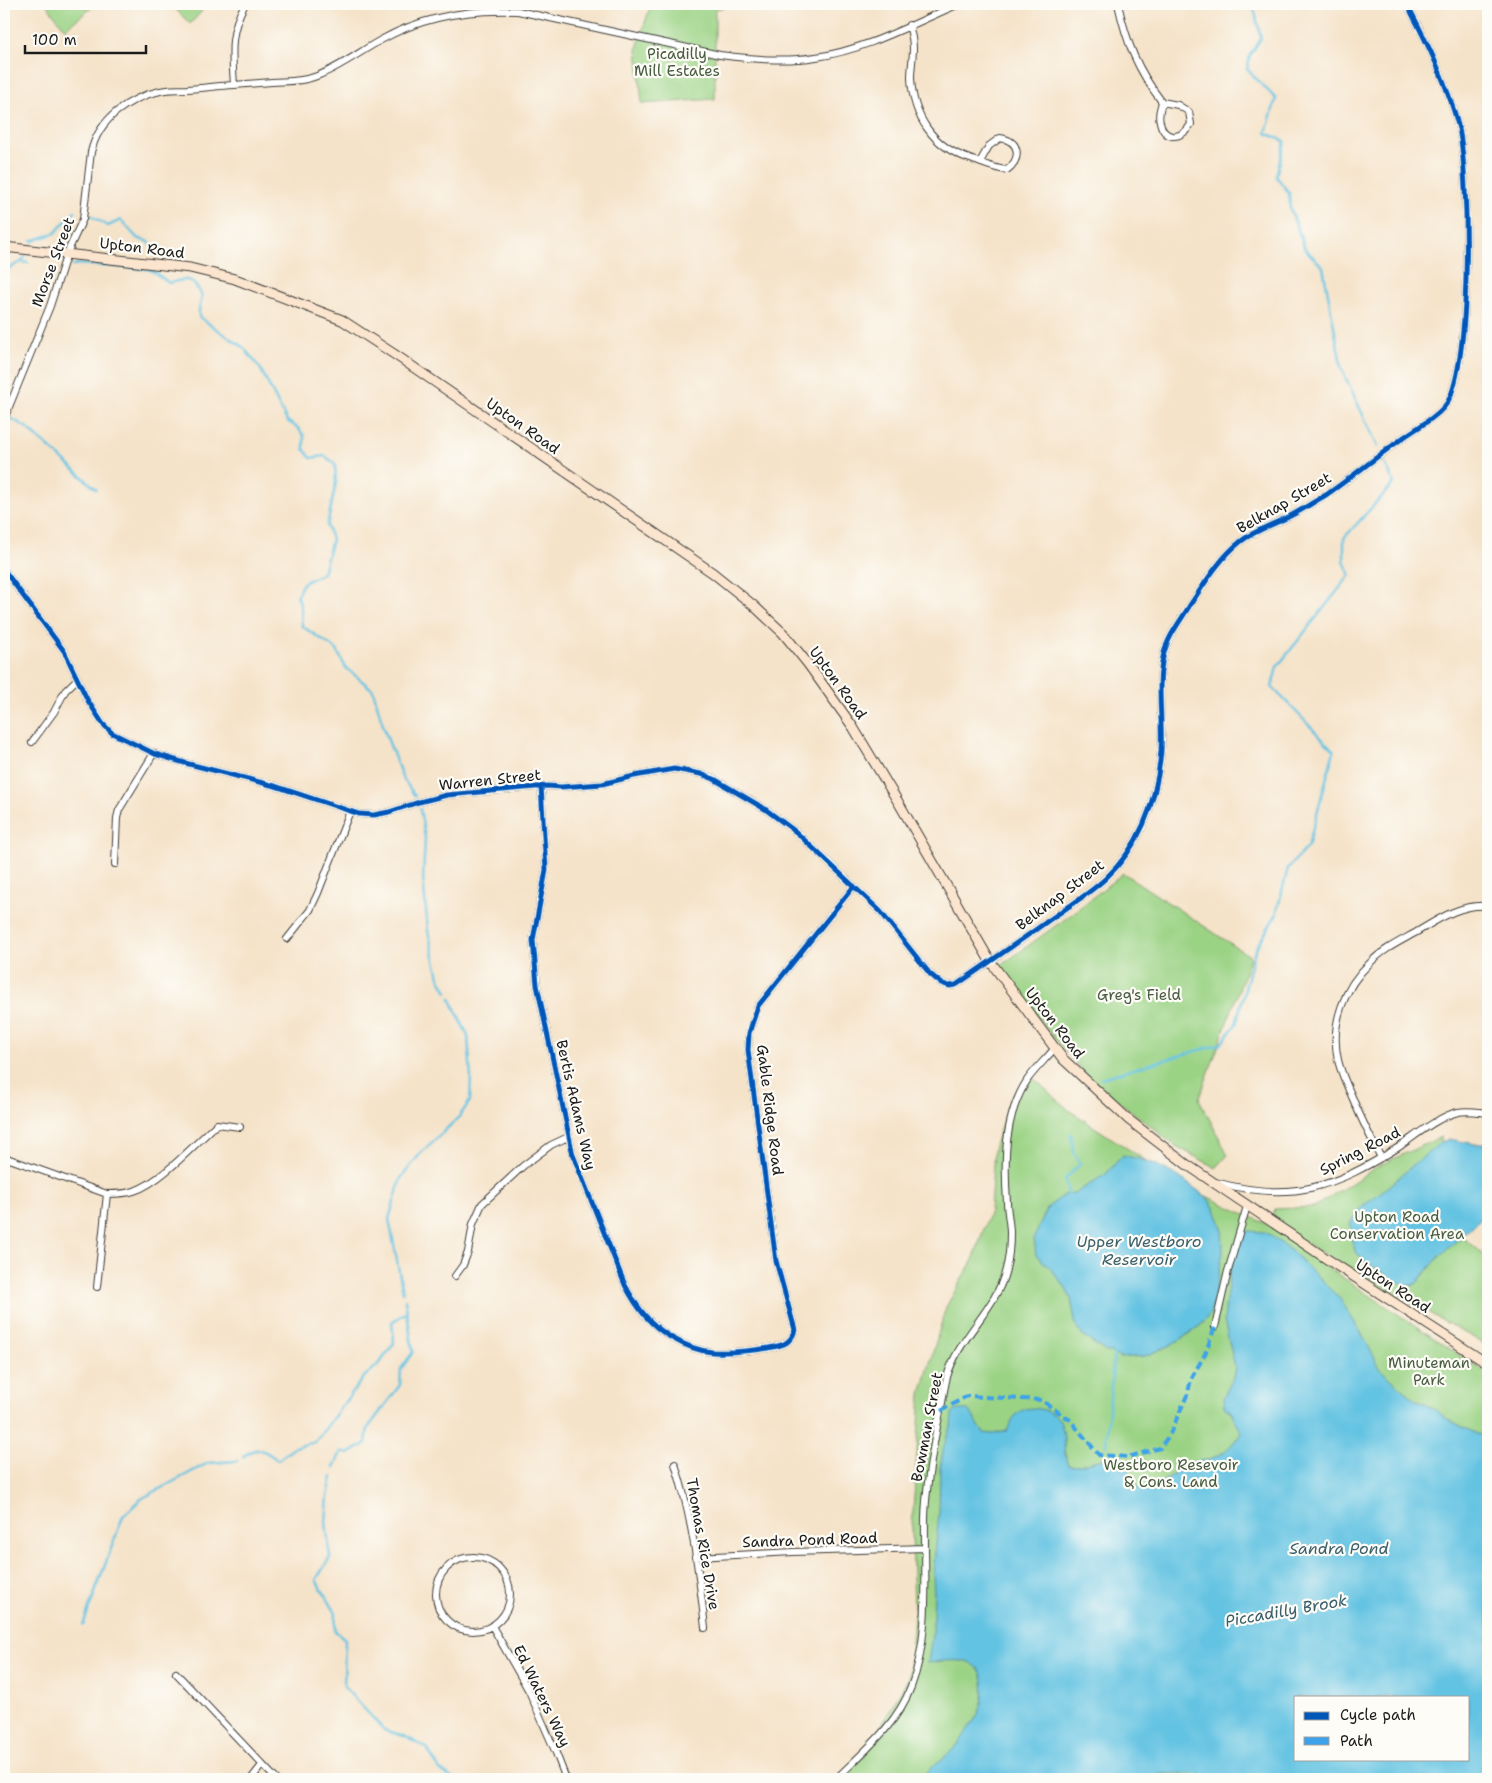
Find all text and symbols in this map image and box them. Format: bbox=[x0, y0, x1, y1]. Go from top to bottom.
scale bar bbox=[25, 22, 146, 54]
text: 100 m bbox=[32, 30, 77, 50]
park label: Picadilly Mill Estates bbox=[634, 44, 720, 81]
street label: Morse Street bbox=[27, 214, 79, 310]
street label: Upton Road bbox=[98, 233, 186, 263]
street label: Upton Road bbox=[482, 393, 564, 459]
street label: Belknap Street bbox=[1233, 468, 1335, 538]
street label: Upton Road bbox=[805, 643, 872, 724]
street label: Warren Street bbox=[438, 765, 542, 795]
street label: Belknap Street bbox=[1012, 855, 1108, 935]
street label: Upton Road bbox=[1021, 983, 1090, 1063]
park label: Greg's Field bbox=[1097, 985, 1181, 1005]
street label: Bertis Adams Way bbox=[551, 1038, 601, 1172]
street label: Gable Ridge Road bbox=[752, 1044, 788, 1177]
street label: Spring Road bbox=[1316, 1122, 1404, 1180]
park label: Upton Road Conservation Area bbox=[1330, 1207, 1465, 1244]
water label: Upper Westboro Reservoir bbox=[1077, 1231, 1202, 1270]
street label: Upton Road bbox=[1352, 1254, 1435, 1318]
park label: Minuteman Park bbox=[1388, 1353, 1470, 1390]
street label: Bowman Street bbox=[907, 1370, 947, 1484]
park label: Westboro Resevoir & Cons. Land bbox=[1103, 1455, 1239, 1492]
street label: Thomas Rice Drive bbox=[682, 1476, 724, 1612]
street label: Sandra Pond Road bbox=[742, 1528, 878, 1552]
water label: Sandra Pond bbox=[1289, 1538, 1389, 1559]
water label: Piccadilly Brook bbox=[1223, 1589, 1349, 1632]
street label: Ed Waters Way bbox=[509, 1642, 575, 1750]
legend bbox=[1294, 1696, 1470, 1760]
text: Cycle path bbox=[1340, 1705, 1416, 1725]
text: Path bbox=[1340, 1731, 1373, 1751]

